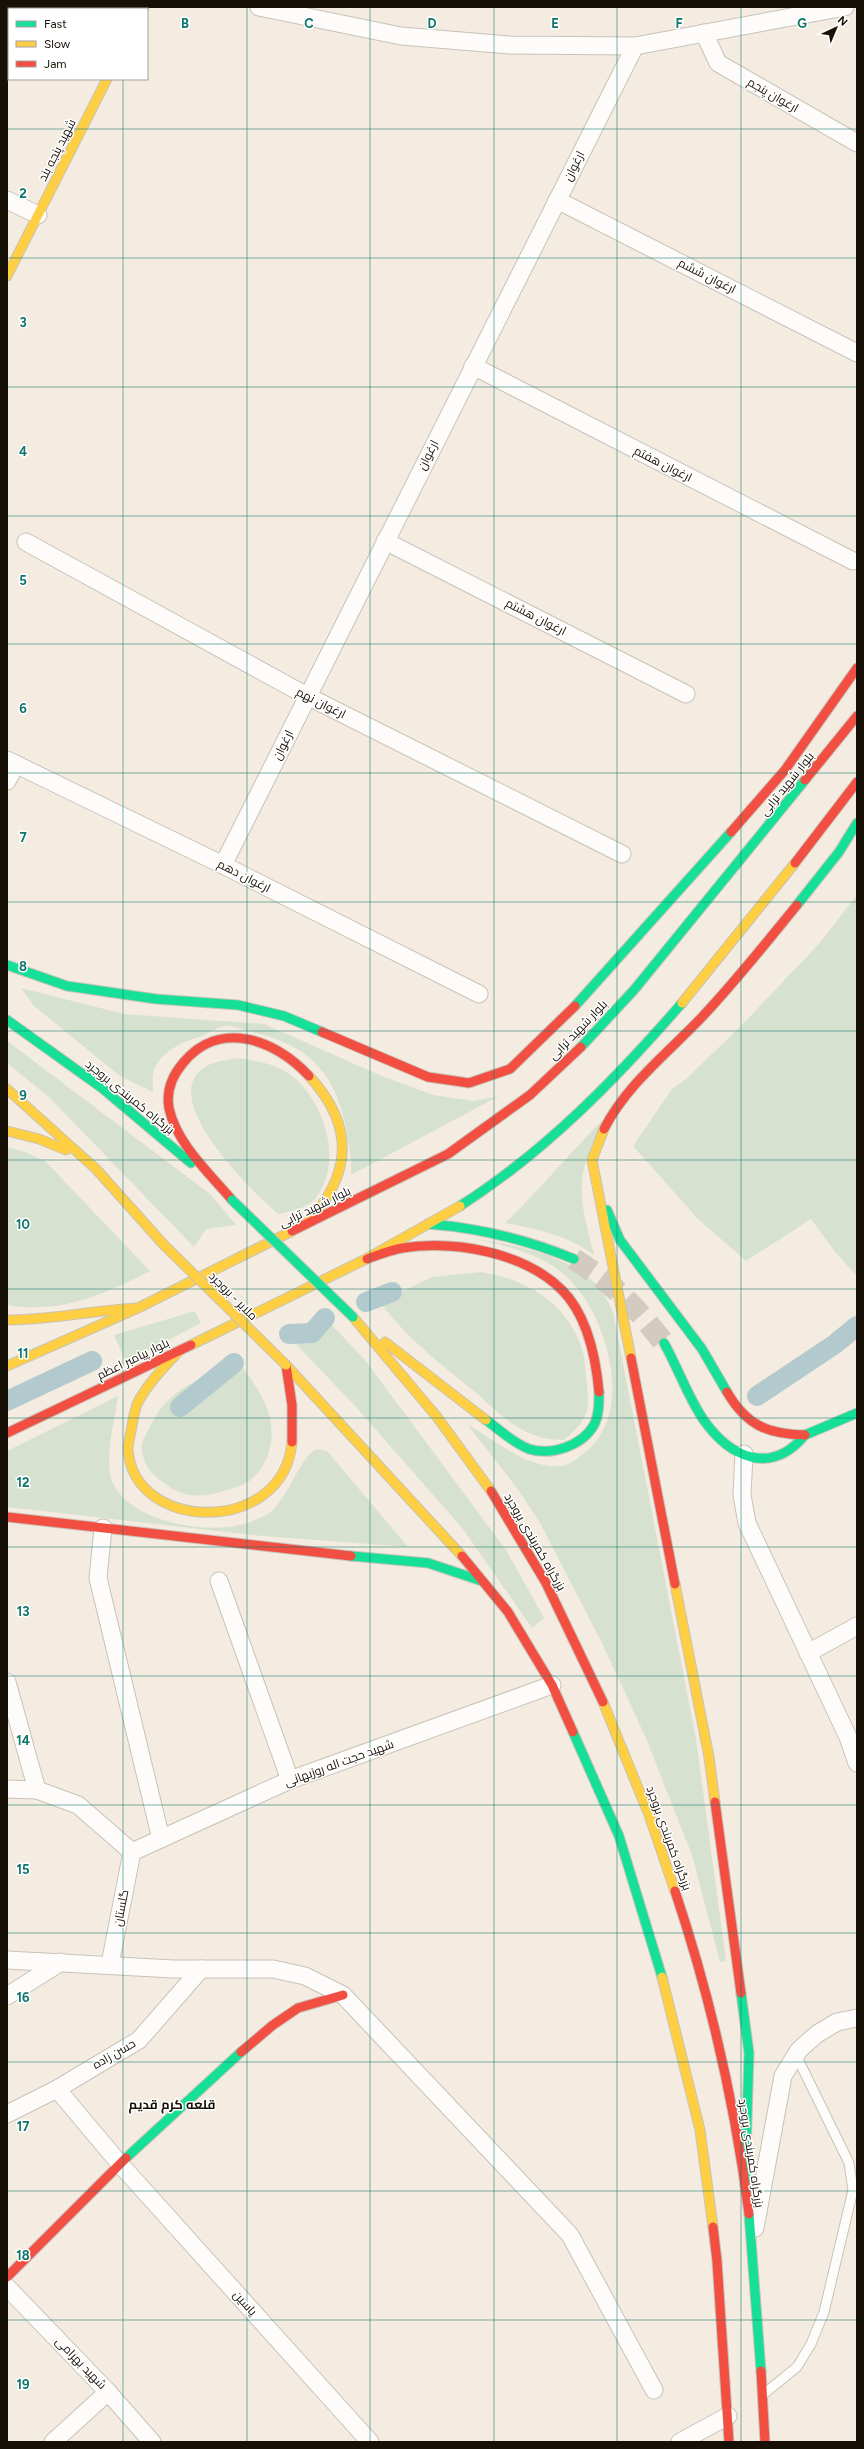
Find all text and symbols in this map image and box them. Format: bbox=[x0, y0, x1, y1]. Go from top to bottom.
legend bbox=[8, 8, 148, 80]
north arrow bbox=[816, 8, 856, 48]
text: N bbox=[835, 14, 850, 29]
text: B bbox=[181, 16, 189, 31]
text: C bbox=[304, 16, 314, 31]
text: D bbox=[427, 16, 437, 31]
text: E bbox=[551, 16, 559, 31]
text: F bbox=[675, 16, 683, 31]
text: G bbox=[797, 16, 807, 31]
text: Fast bbox=[44, 17, 67, 31]
text: Slow bbox=[44, 37, 71, 51]
text: Jam bbox=[44, 57, 67, 71]
street label: ارغوان پنجم bbox=[744, 75, 801, 117]
street label: شهید پنجه بند bbox=[35, 117, 80, 184]
street label: ارغوان bbox=[561, 149, 587, 183]
text: 2 bbox=[19, 186, 27, 201]
street label: ارغوان ششم bbox=[675, 256, 738, 297]
text: 3 bbox=[19, 315, 27, 330]
street label: ارغوان bbox=[415, 438, 441, 472]
street label: ارغوان هفتم bbox=[631, 443, 694, 485]
text: 4 bbox=[19, 444, 27, 459]
text: 5 bbox=[19, 573, 27, 588]
street label: ارغوان هشتم bbox=[503, 596, 569, 639]
street label: ارغوان نهم bbox=[293, 685, 348, 722]
text: 6 bbox=[19, 701, 27, 716]
street label: ارغوان bbox=[270, 728, 296, 762]
street label: بلوار شهید ترابی bbox=[757, 749, 817, 819]
text: 7 bbox=[19, 830, 27, 845]
street label: ارغوان دهم bbox=[215, 857, 273, 896]
text: 8 bbox=[19, 959, 27, 974]
street label: بلوار شهید ترابی bbox=[546, 997, 610, 1063]
street label: بزرگراه کمربندی بروجرد bbox=[83, 1057, 177, 1137]
text: 9 bbox=[19, 1088, 27, 1103]
street label: بلوار شهید ترابی bbox=[277, 1184, 353, 1230]
text: 10 bbox=[16, 1217, 30, 1232]
street label: ملایر - بروجرد bbox=[206, 1269, 260, 1323]
street label: بلوار پیامبر اعظم bbox=[95, 1336, 172, 1384]
text: 11 bbox=[18, 1346, 28, 1361]
text: 12 bbox=[16, 1475, 30, 1490]
street label: بزرگراه کمربندی بروجرد bbox=[501, 1491, 569, 1593]
text: 13 bbox=[17, 1604, 29, 1619]
text: 14 bbox=[16, 1733, 30, 1748]
street label: شهید حجت اله روزبهانی bbox=[282, 1737, 396, 1789]
street label: بزرگراه کمربندی بروجرد bbox=[644, 1784, 694, 1892]
text: 15 bbox=[16, 1862, 30, 1877]
street label: گلستان bbox=[111, 1888, 131, 1928]
text: 16 bbox=[16, 1990, 30, 2005]
street label: حسن زاده bbox=[90, 2036, 138, 2072]
district label: قلعه کرم قدیم bbox=[129, 2097, 215, 2114]
street label: بزرگراه کمربندی بروجرد bbox=[735, 2097, 767, 2209]
text: 17 bbox=[17, 2119, 29, 2134]
text: 18 bbox=[16, 2248, 30, 2263]
street label: یاسین bbox=[230, 2288, 260, 2319]
street label: شهید بهرامی bbox=[53, 2334, 109, 2392]
text: 19 bbox=[16, 2377, 30, 2392]

